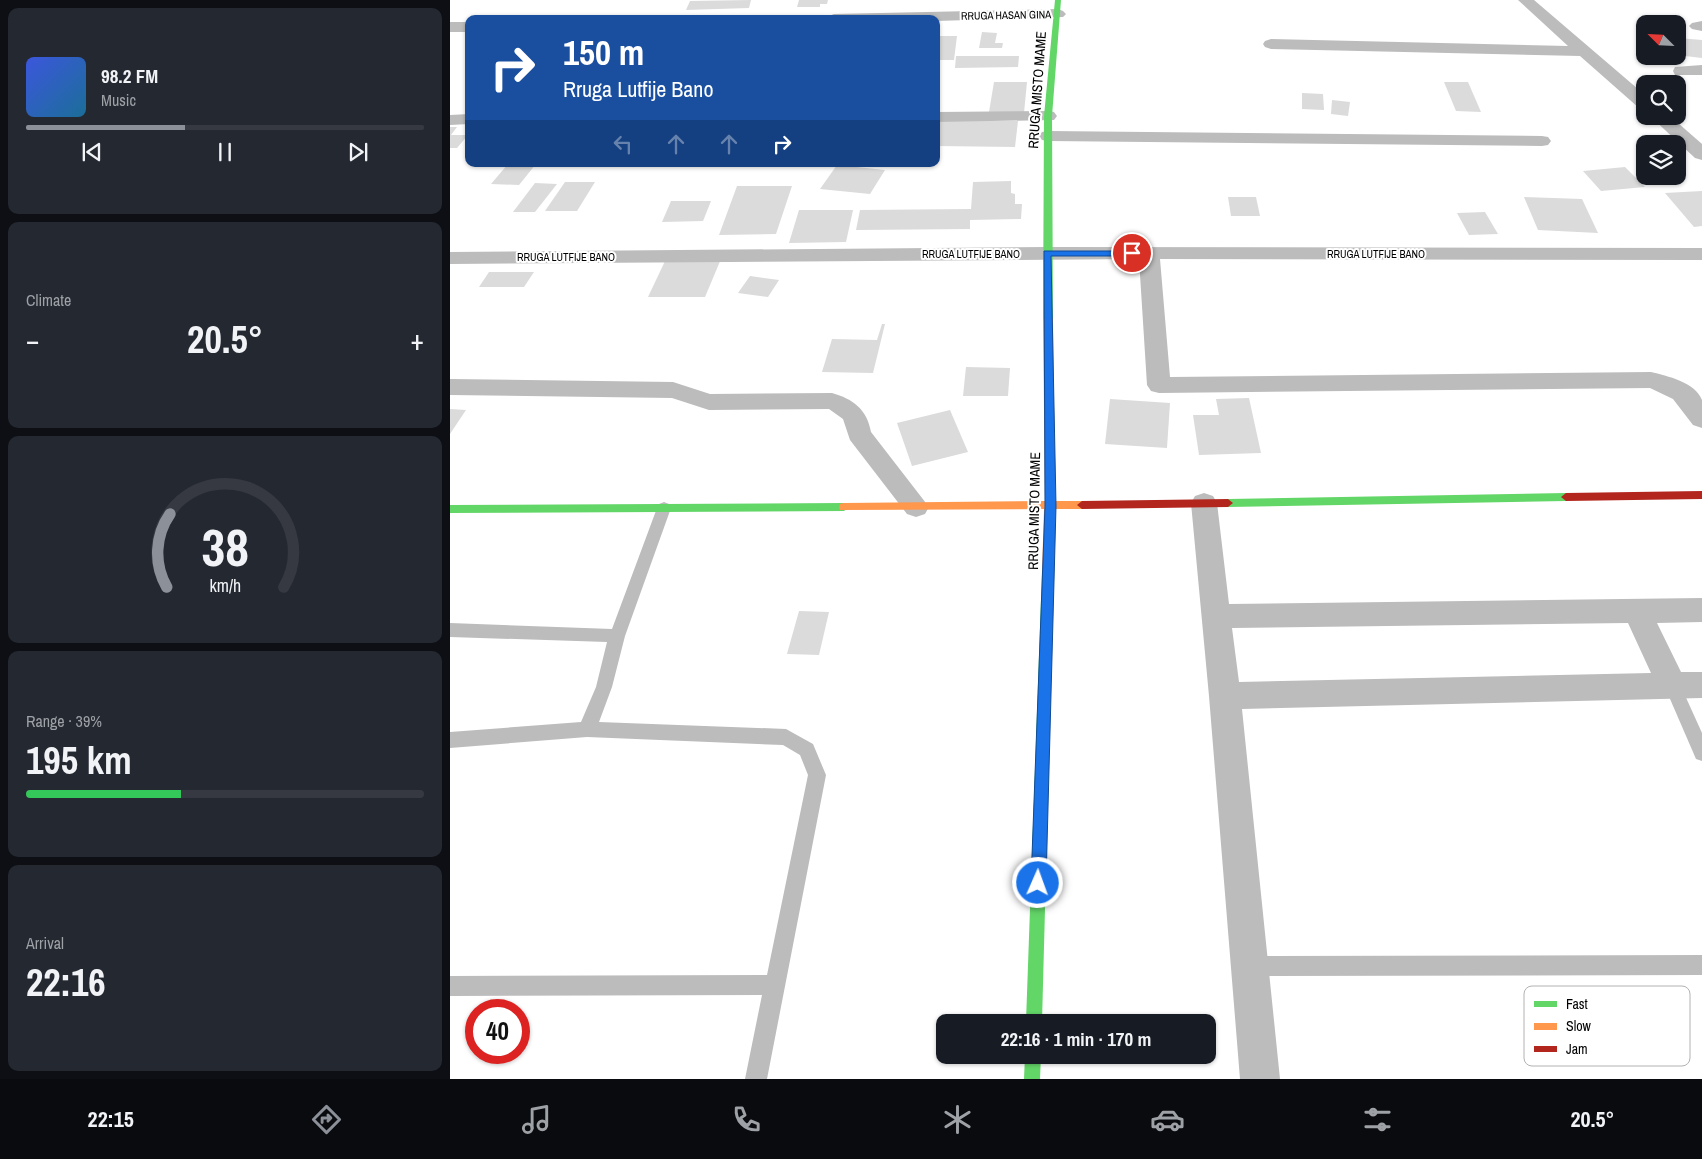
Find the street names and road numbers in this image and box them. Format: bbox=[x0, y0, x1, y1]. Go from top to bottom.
street label: RRUGA HASAN GINA bbox=[961, 7, 1052, 23]
street label: RRUGA MISTO MAME bbox=[1024, 31, 1050, 149]
street label: RRUGA LUTFIJE BANO bbox=[922, 247, 1020, 261]
street label: RRUGA LUTFIJE BANO bbox=[1327, 247, 1425, 261]
street label: RRUGA LUTFIJE BANO bbox=[517, 250, 615, 264]
street label: RRUGA MISTO MAME bbox=[1024, 452, 1044, 570]

